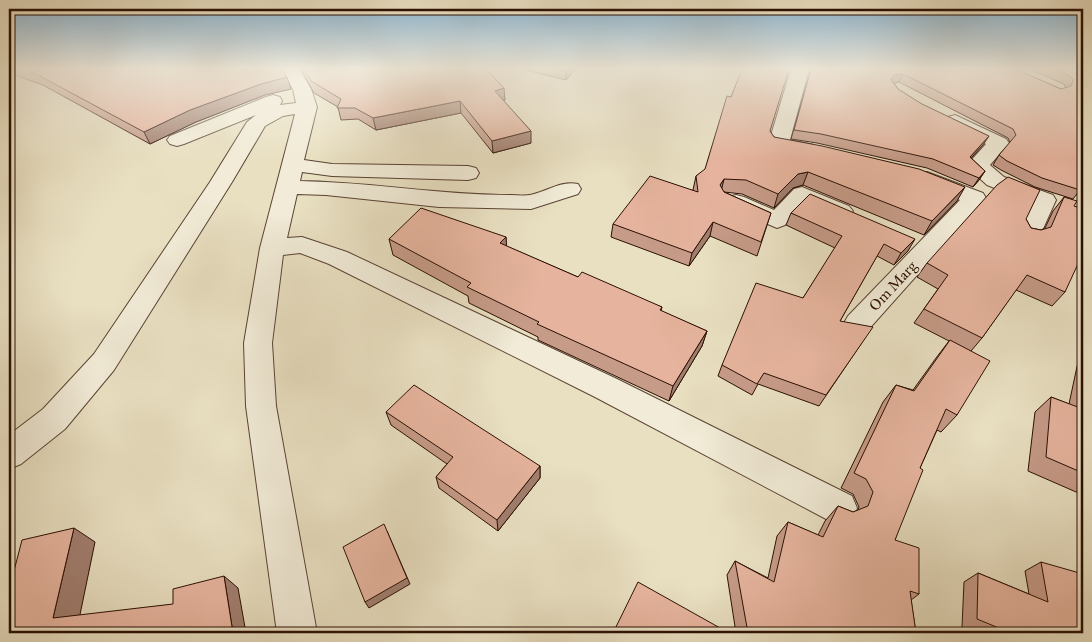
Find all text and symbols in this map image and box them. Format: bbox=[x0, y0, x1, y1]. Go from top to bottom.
street label: Om Marg bbox=[865, 257, 921, 315]

